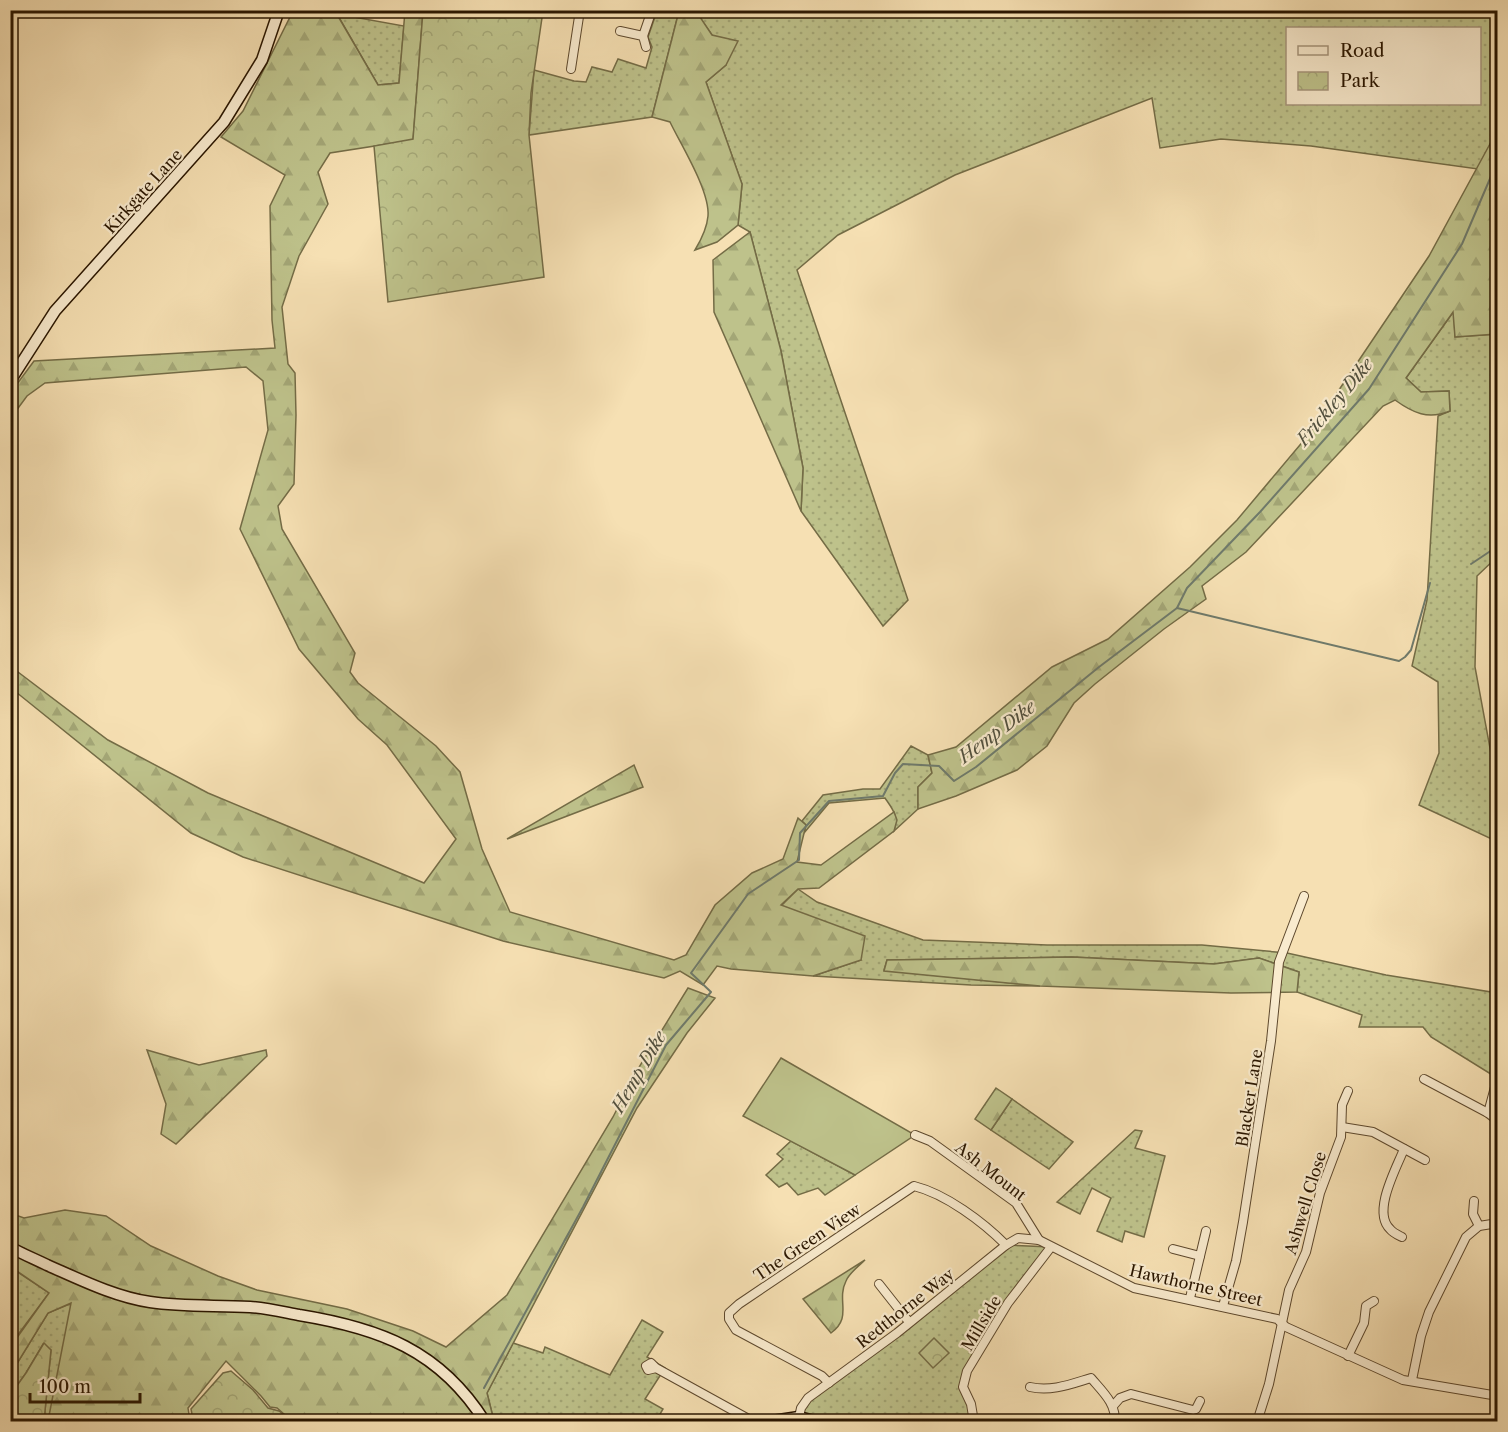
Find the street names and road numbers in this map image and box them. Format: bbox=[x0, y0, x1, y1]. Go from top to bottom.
street label: Kirkgate Lane bbox=[100, 145, 186, 237]
street label: Blacker Lane bbox=[1231, 1048, 1267, 1148]
street label: Ash Mount bbox=[951, 1137, 1031, 1205]
street label: Ashwell Close bbox=[1280, 1149, 1330, 1258]
street label: The Green View bbox=[750, 1198, 865, 1285]
street label: Hawthorne Street bbox=[1128, 1260, 1265, 1310]
street label: Redthorne Way bbox=[852, 1263, 959, 1352]
street label: Millside bbox=[957, 1292, 1005, 1354]

